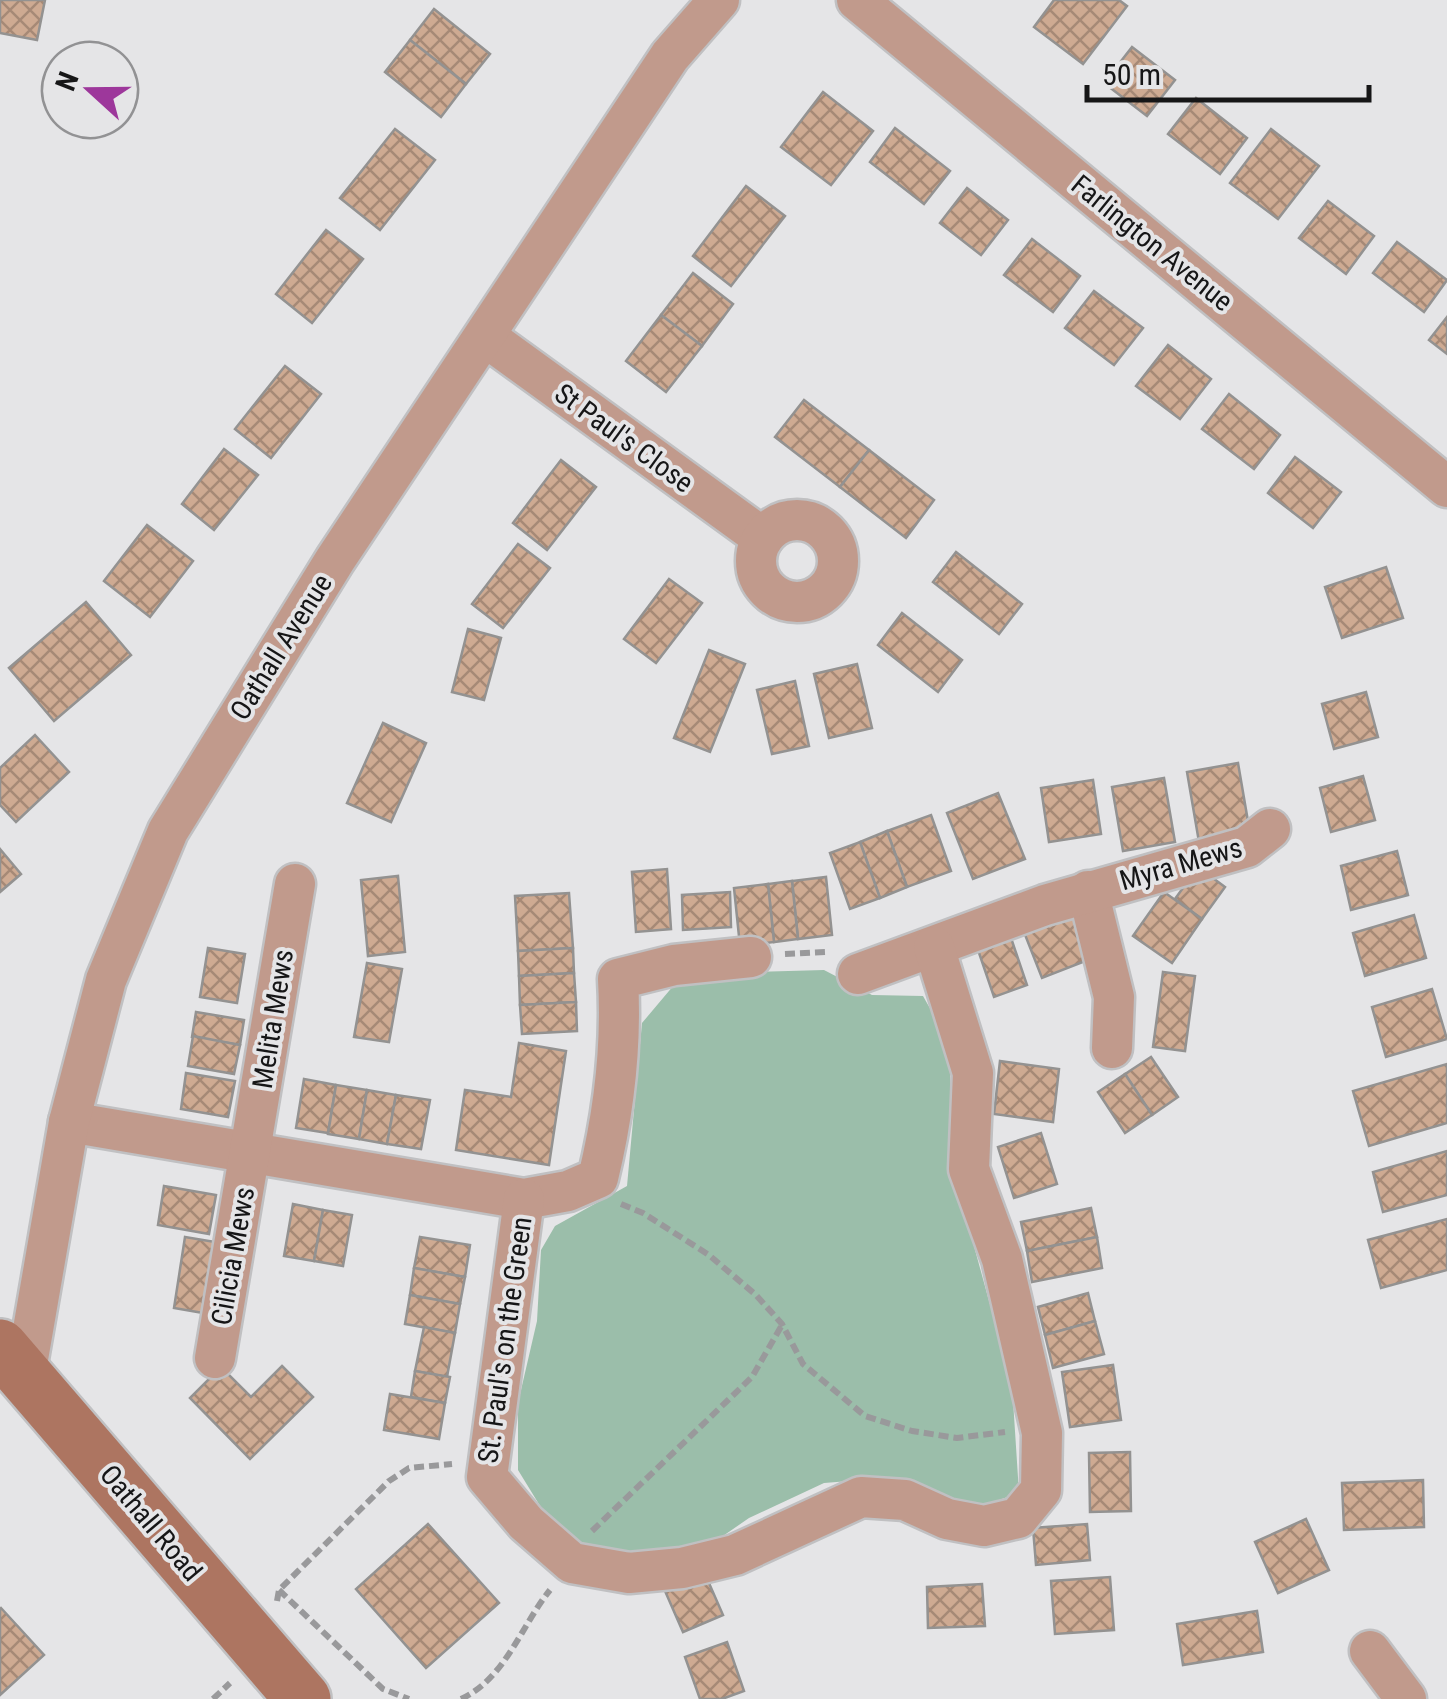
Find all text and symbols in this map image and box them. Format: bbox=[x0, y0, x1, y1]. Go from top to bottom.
north arrow bbox=[40, 40, 140, 140]
scale bar bbox=[1087, 40, 1370, 102]
text: 50 m bbox=[1102, 57, 1161, 92]
text: N bbox=[49, 67, 86, 95]
street label: Farlington Avenue bbox=[1065, 168, 1239, 318]
street label: St Paul's Close bbox=[548, 377, 700, 499]
street label: Oathall Avenue bbox=[223, 568, 339, 726]
street label: Myra Mews bbox=[1116, 831, 1246, 897]
street label: Melita Mews bbox=[246, 947, 300, 1091]
street label: Cilicia Mews bbox=[205, 1184, 261, 1328]
street label: St. Paul's on the Green bbox=[471, 1215, 539, 1465]
street label: Oathall Road bbox=[93, 1458, 209, 1588]

